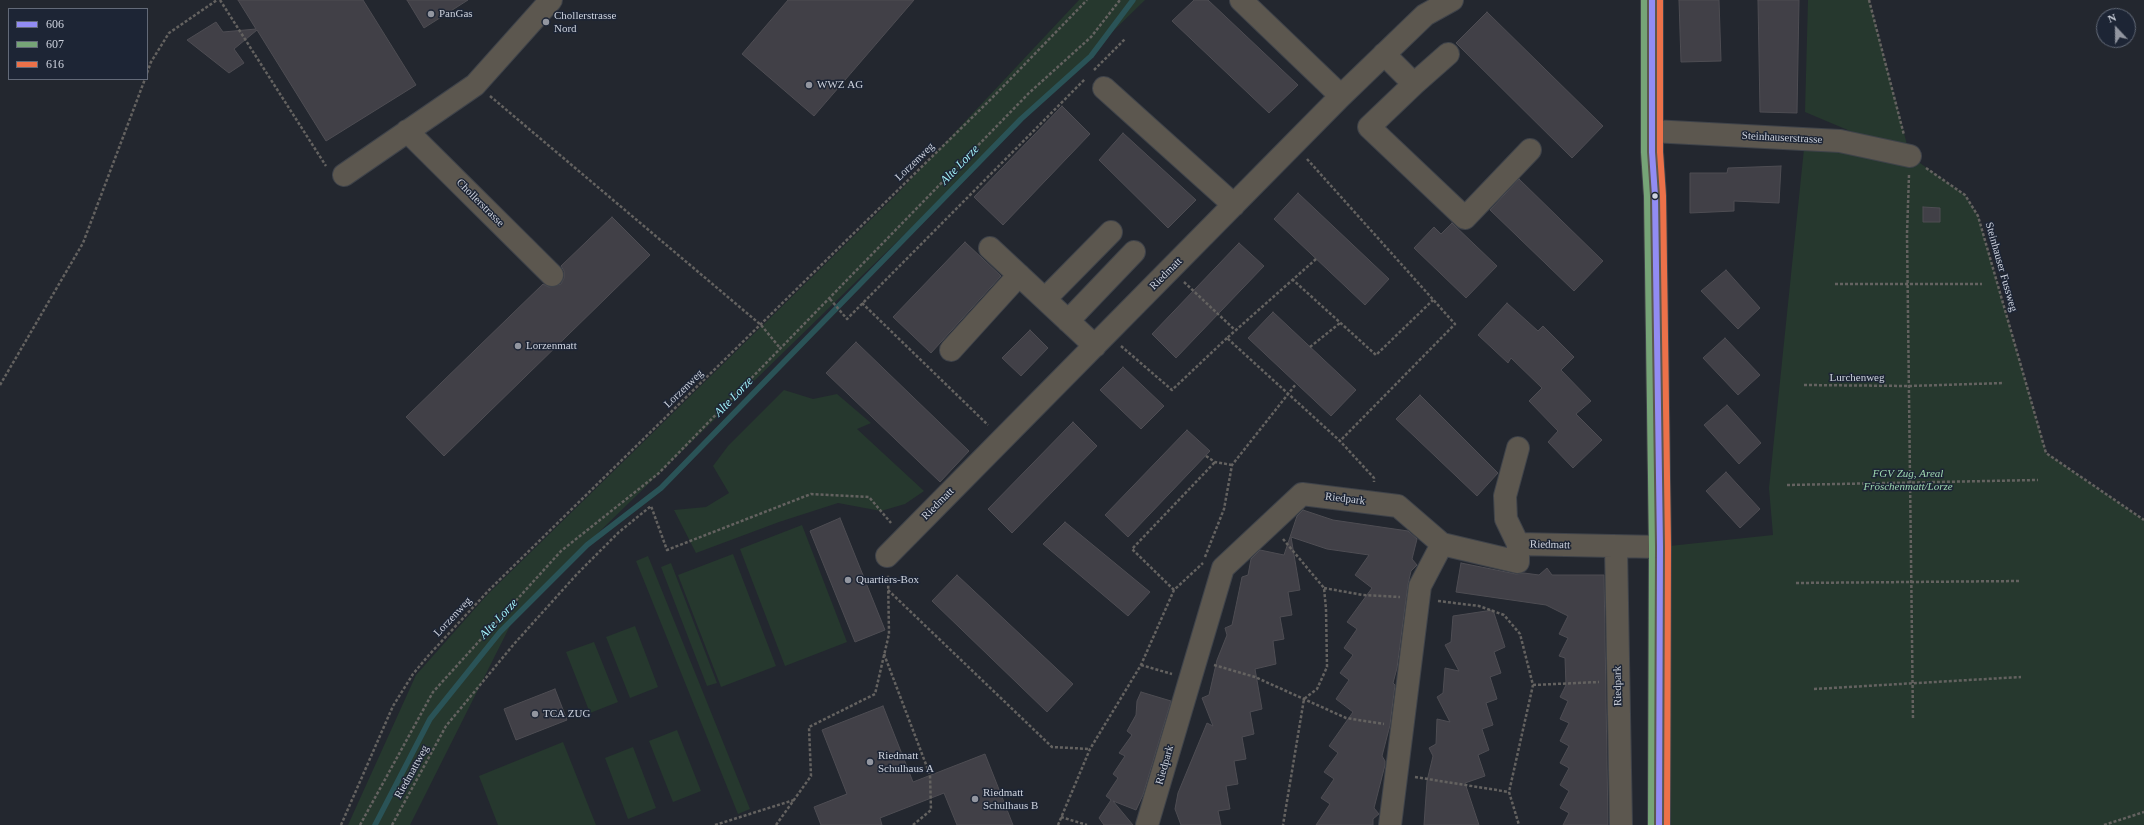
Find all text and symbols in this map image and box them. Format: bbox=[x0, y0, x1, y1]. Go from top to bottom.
place label: PanGas bbox=[439, 7, 473, 21]
legend bbox=[8, 8, 148, 80]
north arrow bbox=[2096, 8, 2136, 48]
marker: PanGas bbox=[426, 9, 436, 19]
place label: Chollerstrasse Nord bbox=[554, 9, 616, 35]
text: N bbox=[2106, 11, 2118, 25]
text: 606 bbox=[46, 17, 64, 31]
marker: Chollerstrasse Nord bbox=[541, 17, 551, 27]
text: 607 bbox=[46, 37, 64, 51]
text: 616 bbox=[46, 57, 64, 71]
place label: WWZ AG bbox=[817, 78, 863, 92]
marker: WWZ AG bbox=[804, 80, 814, 90]
street label: Steinhauserstrasse bbox=[1741, 129, 1823, 147]
street label: Lorzenweg bbox=[893, 140, 937, 184]
water label: Alte Lorze bbox=[938, 142, 982, 188]
street label: Chollerstrasse bbox=[453, 176, 507, 230]
unlabelled marker bbox=[1650, 191, 1660, 201]
street label: Steinhauser Fussweg bbox=[1982, 221, 2020, 313]
street label: Riedmatt bbox=[1147, 255, 1185, 293]
place label: Lorzenmatt bbox=[526, 339, 577, 353]
marker: Lorzenmatt bbox=[513, 341, 523, 351]
street label: Lorzenweg bbox=[662, 367, 706, 411]
street label: Lurchenweg bbox=[1830, 371, 1884, 385]
water label: Alte Lorze bbox=[712, 374, 756, 420]
park label: FGV Zug, Areal Fröschenmatt/Lorze bbox=[1863, 467, 1953, 493]
street label: Riedmatt bbox=[919, 485, 957, 523]
street label: Riedpark bbox=[1324, 490, 1366, 508]
street label: Riedmatt bbox=[1530, 538, 1570, 552]
place label: Quartiers-Box bbox=[856, 573, 919, 587]
marker: Quartiers-Box bbox=[843, 575, 853, 585]
street label: Lorzenweg bbox=[431, 594, 475, 640]
water label: Alte Lorze bbox=[477, 596, 521, 642]
street label: Riedpark bbox=[1611, 666, 1625, 706]
place label: TCA ZUG bbox=[543, 707, 590, 721]
marker: TCA ZUG bbox=[530, 709, 540, 719]
street label: Riedmattweg bbox=[392, 743, 432, 801]
street label: Riedpark bbox=[1153, 744, 1177, 786]
place label: Riedmatt Schulhaus A bbox=[878, 749, 934, 775]
marker: Riedmatt Schulhaus A bbox=[865, 757, 875, 767]
place label: Riedmatt Schulhaus B bbox=[983, 786, 1038, 812]
marker: Riedmatt Schulhaus B bbox=[970, 794, 980, 804]

